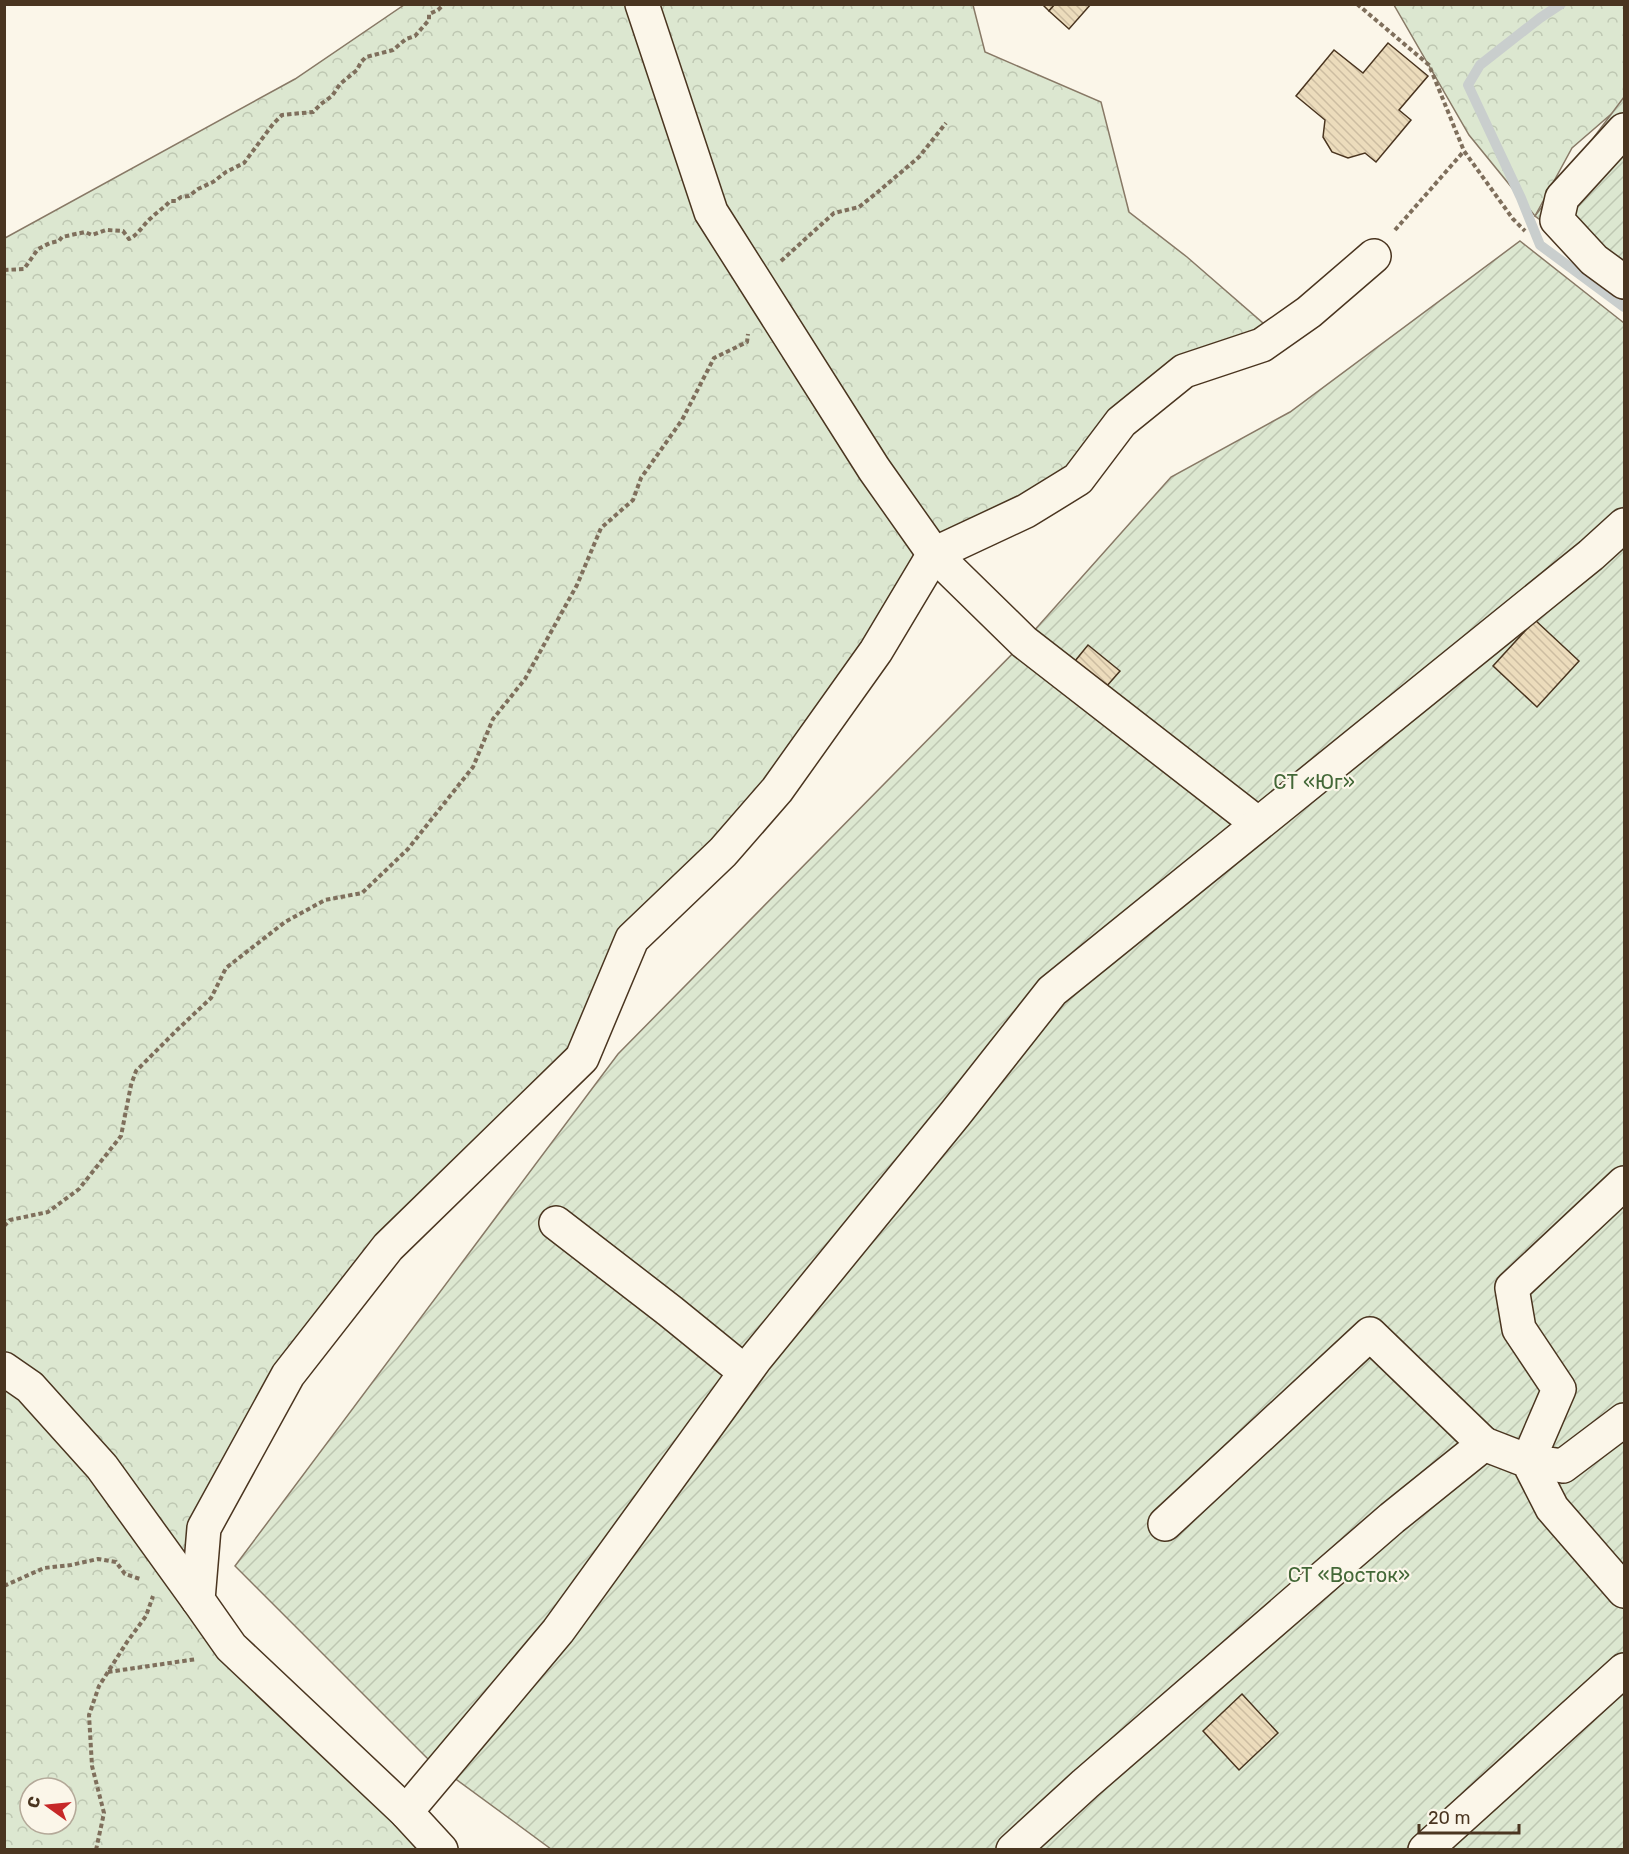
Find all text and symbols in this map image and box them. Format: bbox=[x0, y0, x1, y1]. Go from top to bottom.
park label: СТ «Юг» bbox=[1273, 770, 1355, 794]
park label: СТ «Восток» bbox=[1288, 1563, 1410, 1587]
north arrow bbox=[18, 1776, 78, 1836]
text: С bbox=[23, 1794, 45, 1810]
scale bar bbox=[1419, 1797, 1520, 1835]
text: 20 m bbox=[1428, 1807, 1470, 1829]

